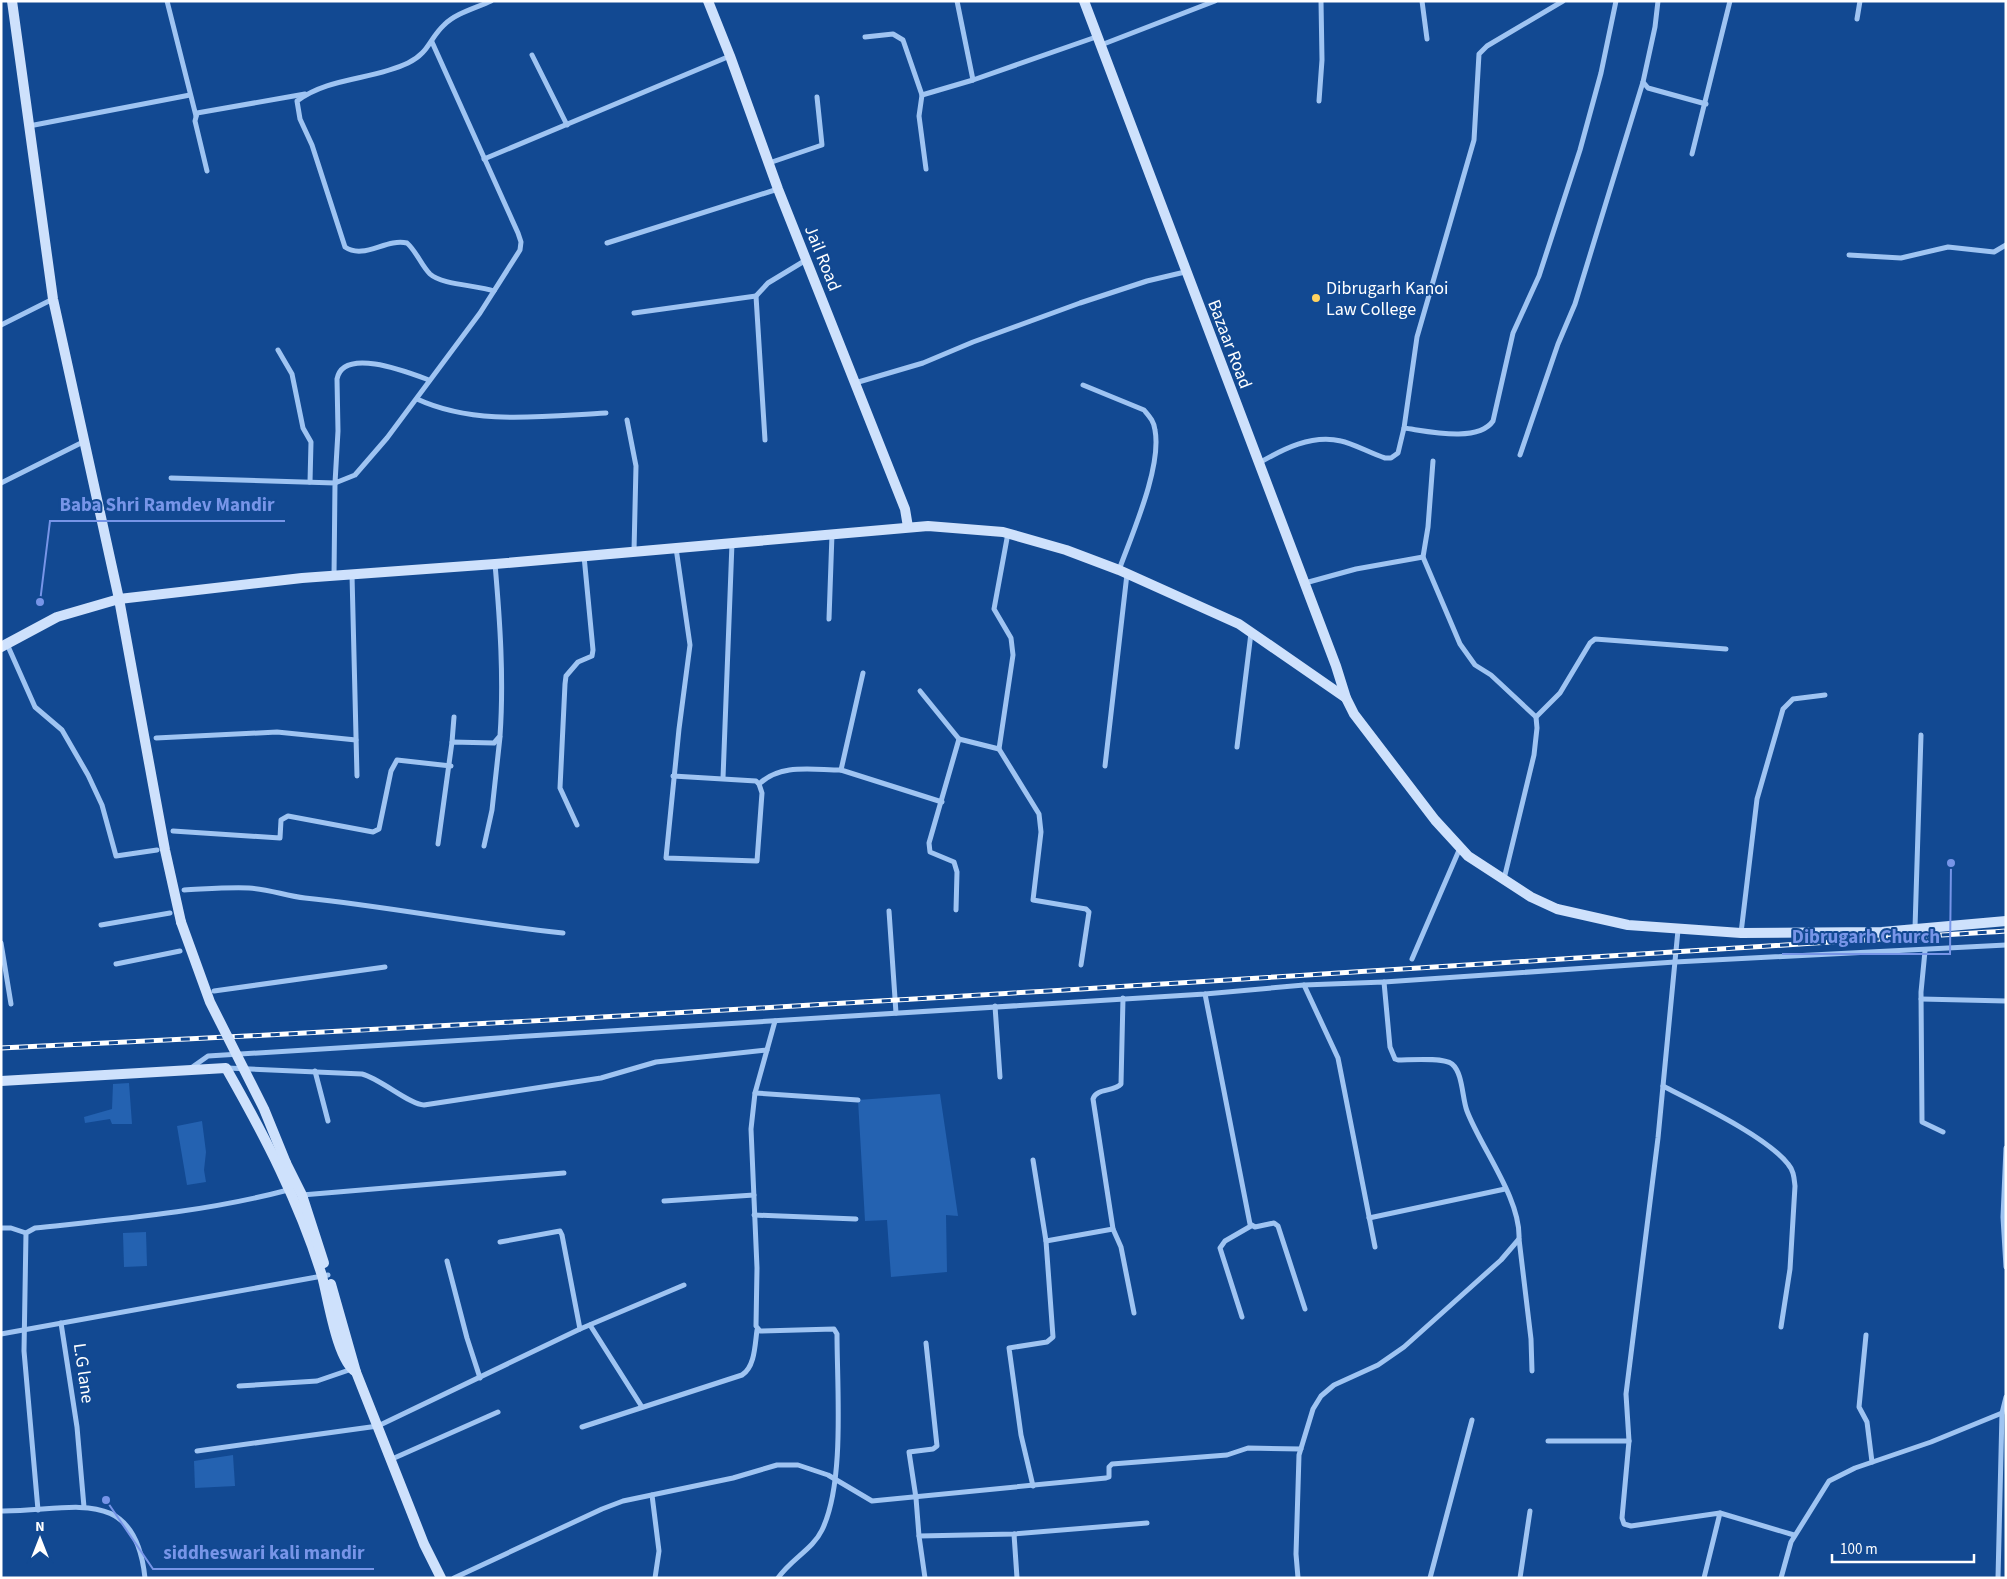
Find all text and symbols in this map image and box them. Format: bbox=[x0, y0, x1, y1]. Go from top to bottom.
street label: Jail Road bbox=[798, 222, 847, 295]
place label: Dibrugarh Kanoi Law College bbox=[1326, 276, 1449, 322]
marker: Dibrugarh Kanoi Law College bbox=[1310, 292, 1322, 304]
street label: Bazaar Road bbox=[1201, 296, 1258, 392]
callout: Baba Shri Ramdev Mandir bbox=[50, 487, 285, 521]
text: Baba Shri Ramdev Mandir bbox=[59, 492, 275, 519]
callout: Dibrugarh Church bbox=[1782, 920, 1950, 954]
text: Dibrugarh Church bbox=[1792, 924, 1940, 951]
street label: L.G lane bbox=[67, 1341, 100, 1405]
north arrow bbox=[15, 1514, 65, 1564]
text: N bbox=[35, 1517, 45, 1537]
scale bar bbox=[1832, 1532, 1974, 1564]
callout: siddheswari kali mandir bbox=[153, 1535, 374, 1569]
text: 100 m bbox=[1840, 1539, 1878, 1560]
text: siddheswari kali mandir bbox=[163, 1540, 365, 1567]

